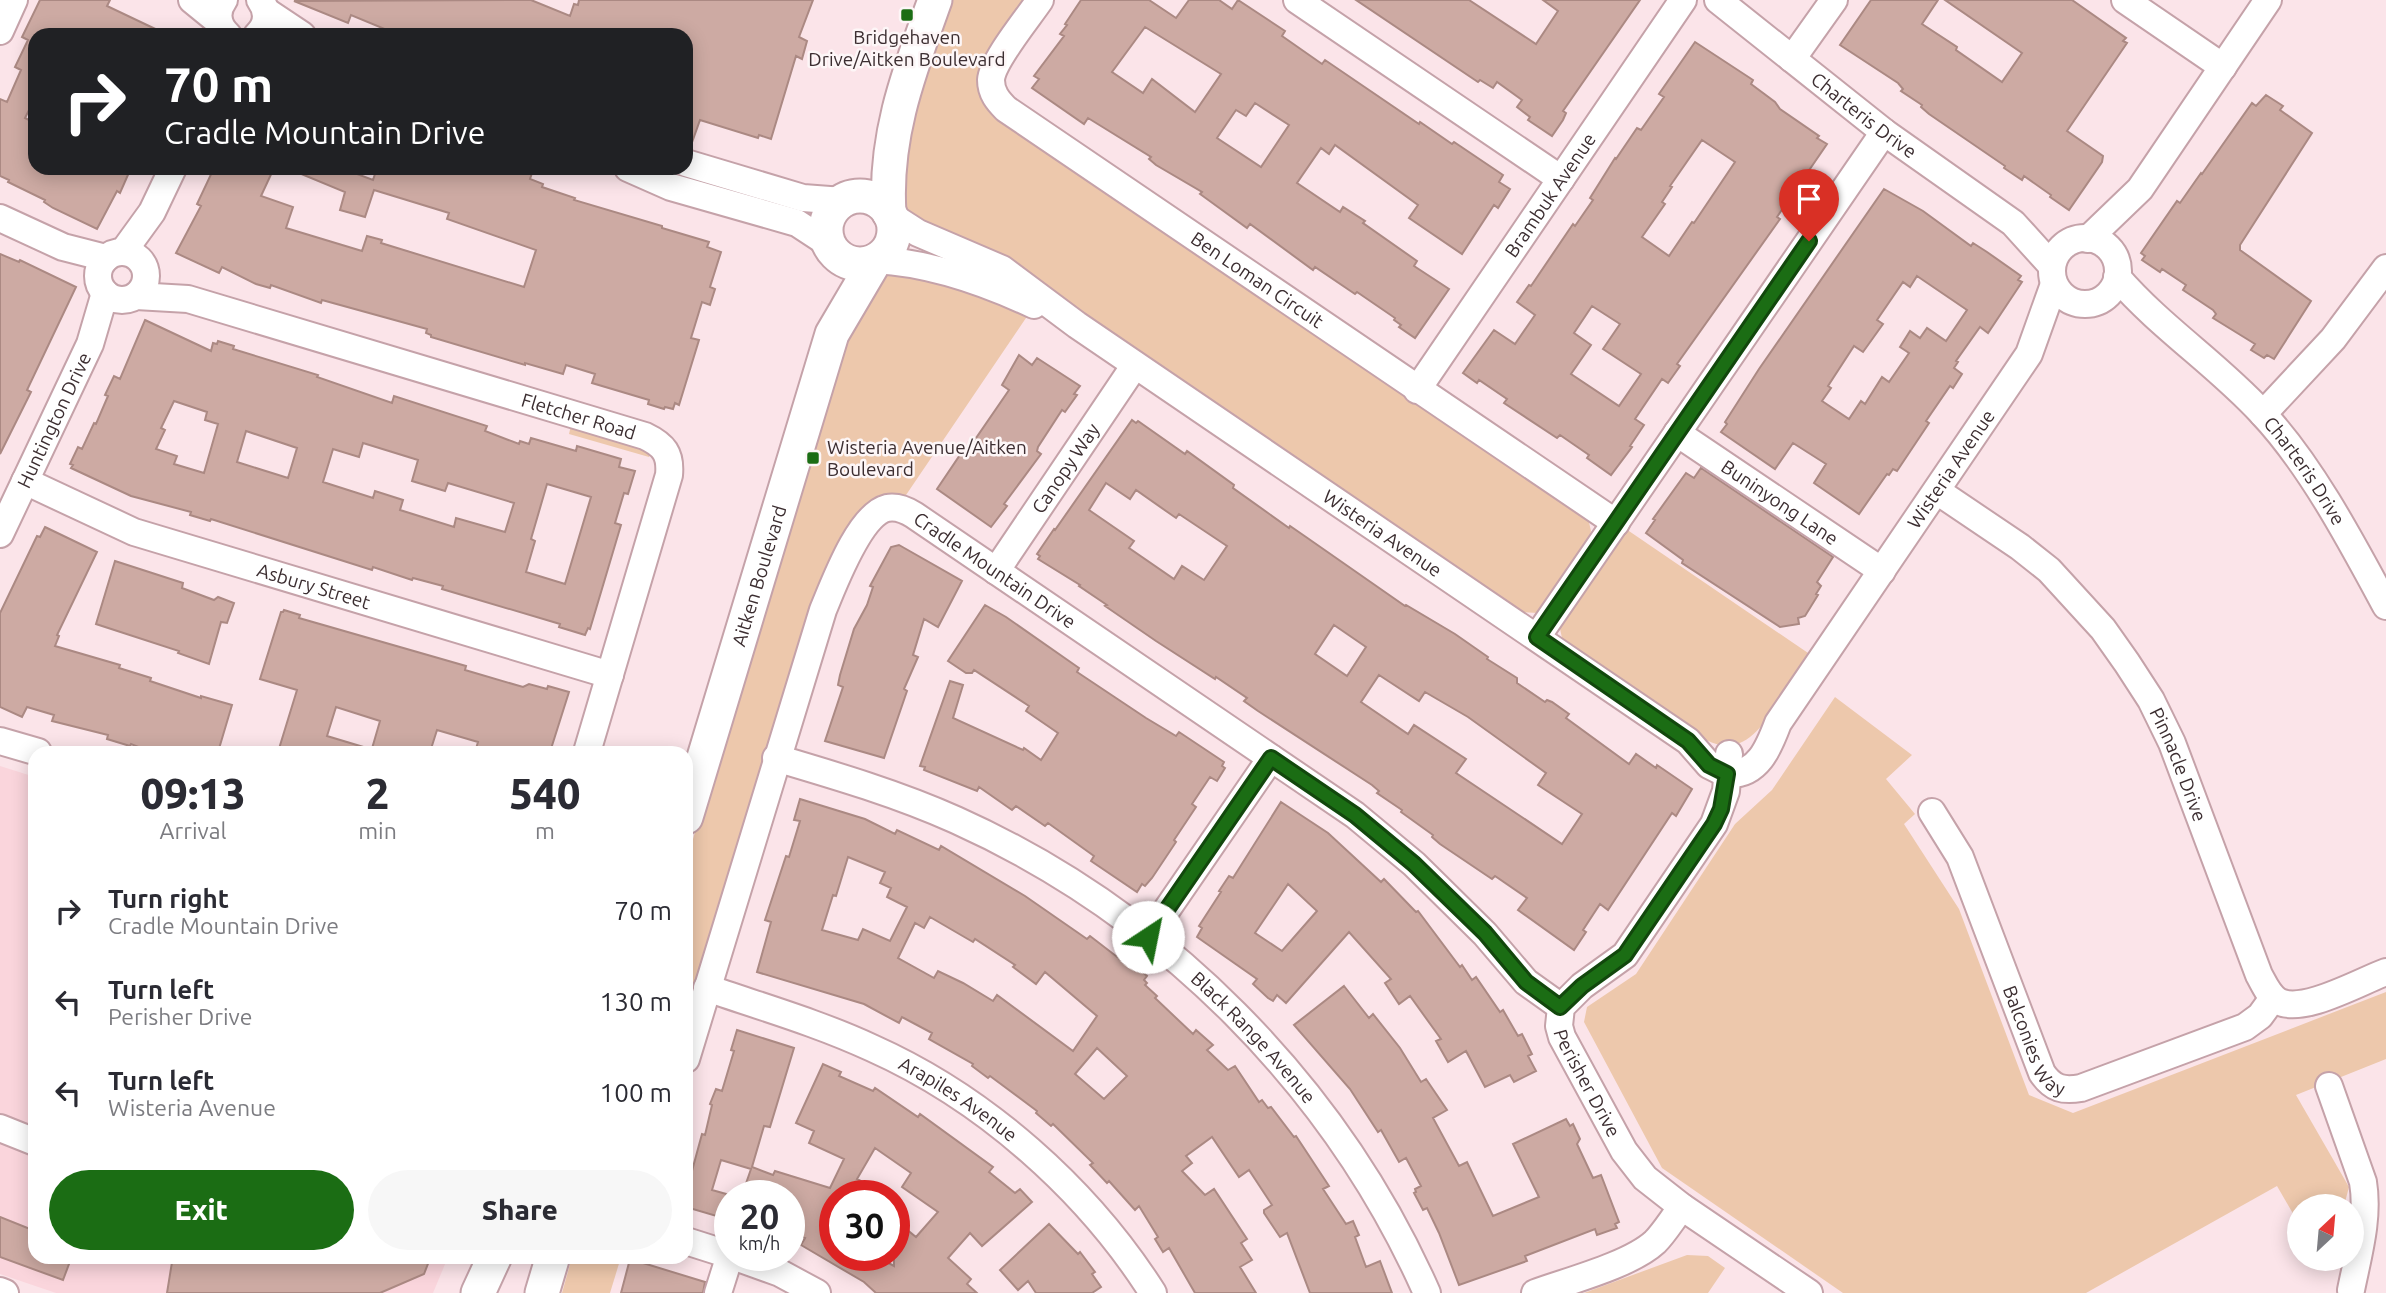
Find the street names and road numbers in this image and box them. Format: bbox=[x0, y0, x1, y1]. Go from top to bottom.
street label: Charteris Drive bbox=[1807, 68, 1921, 163]
street label: Brambuk Avenue bbox=[1500, 129, 1600, 261]
street label: Ben Loman Circuit bbox=[1187, 227, 1328, 333]
street label: Huntington Drive bbox=[12, 349, 95, 492]
street label: Fletcher Road bbox=[519, 389, 639, 444]
street label: Wisteria Avenue bbox=[1903, 405, 1999, 532]
street label: Charteris Drive bbox=[2259, 412, 2350, 529]
street label: Canopy Way bbox=[1027, 419, 1104, 518]
street label: Buninyong Lane bbox=[1717, 455, 1843, 549]
street label: Wisteria Avenue bbox=[1319, 485, 1446, 581]
street label: Aitken Boulevard bbox=[727, 503, 791, 649]
street label: Cradle Mountain Drive bbox=[910, 507, 1080, 633]
street label: Asbury Street bbox=[254, 559, 373, 614]
street label: Pinnacle Drive bbox=[2145, 704, 2211, 824]
street label: Black Range Avenue bbox=[1187, 967, 1320, 1107]
street label: Balconies Way bbox=[1999, 982, 2068, 1100]
street label: Perisher Drive bbox=[1549, 1027, 1625, 1141]
street label: Arapiles Avenue bbox=[895, 1052, 1022, 1146]

